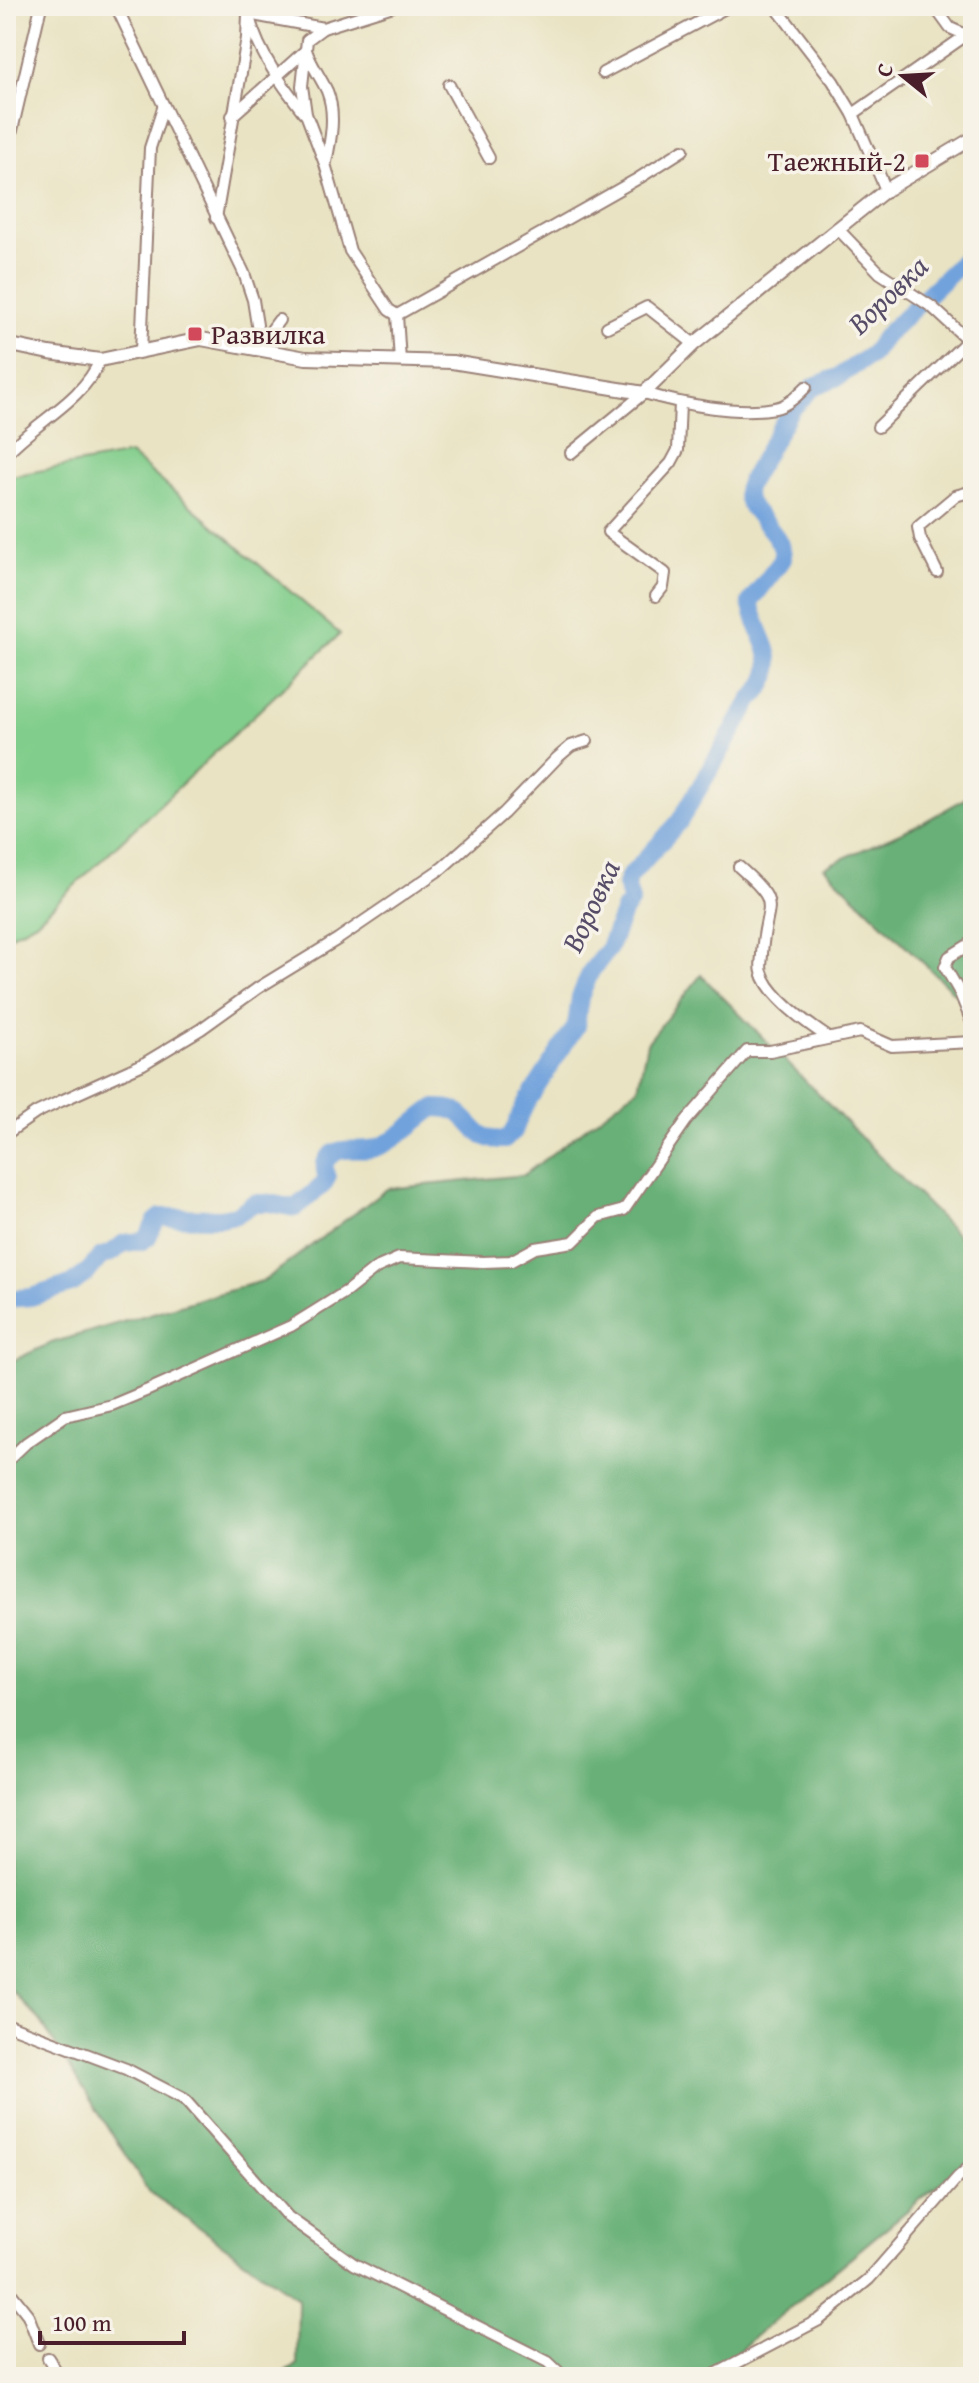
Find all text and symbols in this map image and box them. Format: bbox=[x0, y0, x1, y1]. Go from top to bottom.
north arrow bbox=[863, 36, 943, 116]
text: С bbox=[867, 59, 901, 81]
place label: Таежный-2 bbox=[768, 140, 906, 181]
marker: Таежный-2 bbox=[913, 152, 931, 170]
water label: Воровка bbox=[836, 245, 938, 345]
place label: Развилка bbox=[211, 313, 326, 354]
marker: Развилка bbox=[186, 325, 204, 343]
water label: Воровка bbox=[549, 852, 631, 960]
scale bar bbox=[40, 2295, 184, 2345]
text: 100 m bbox=[52, 2305, 112, 2340]

